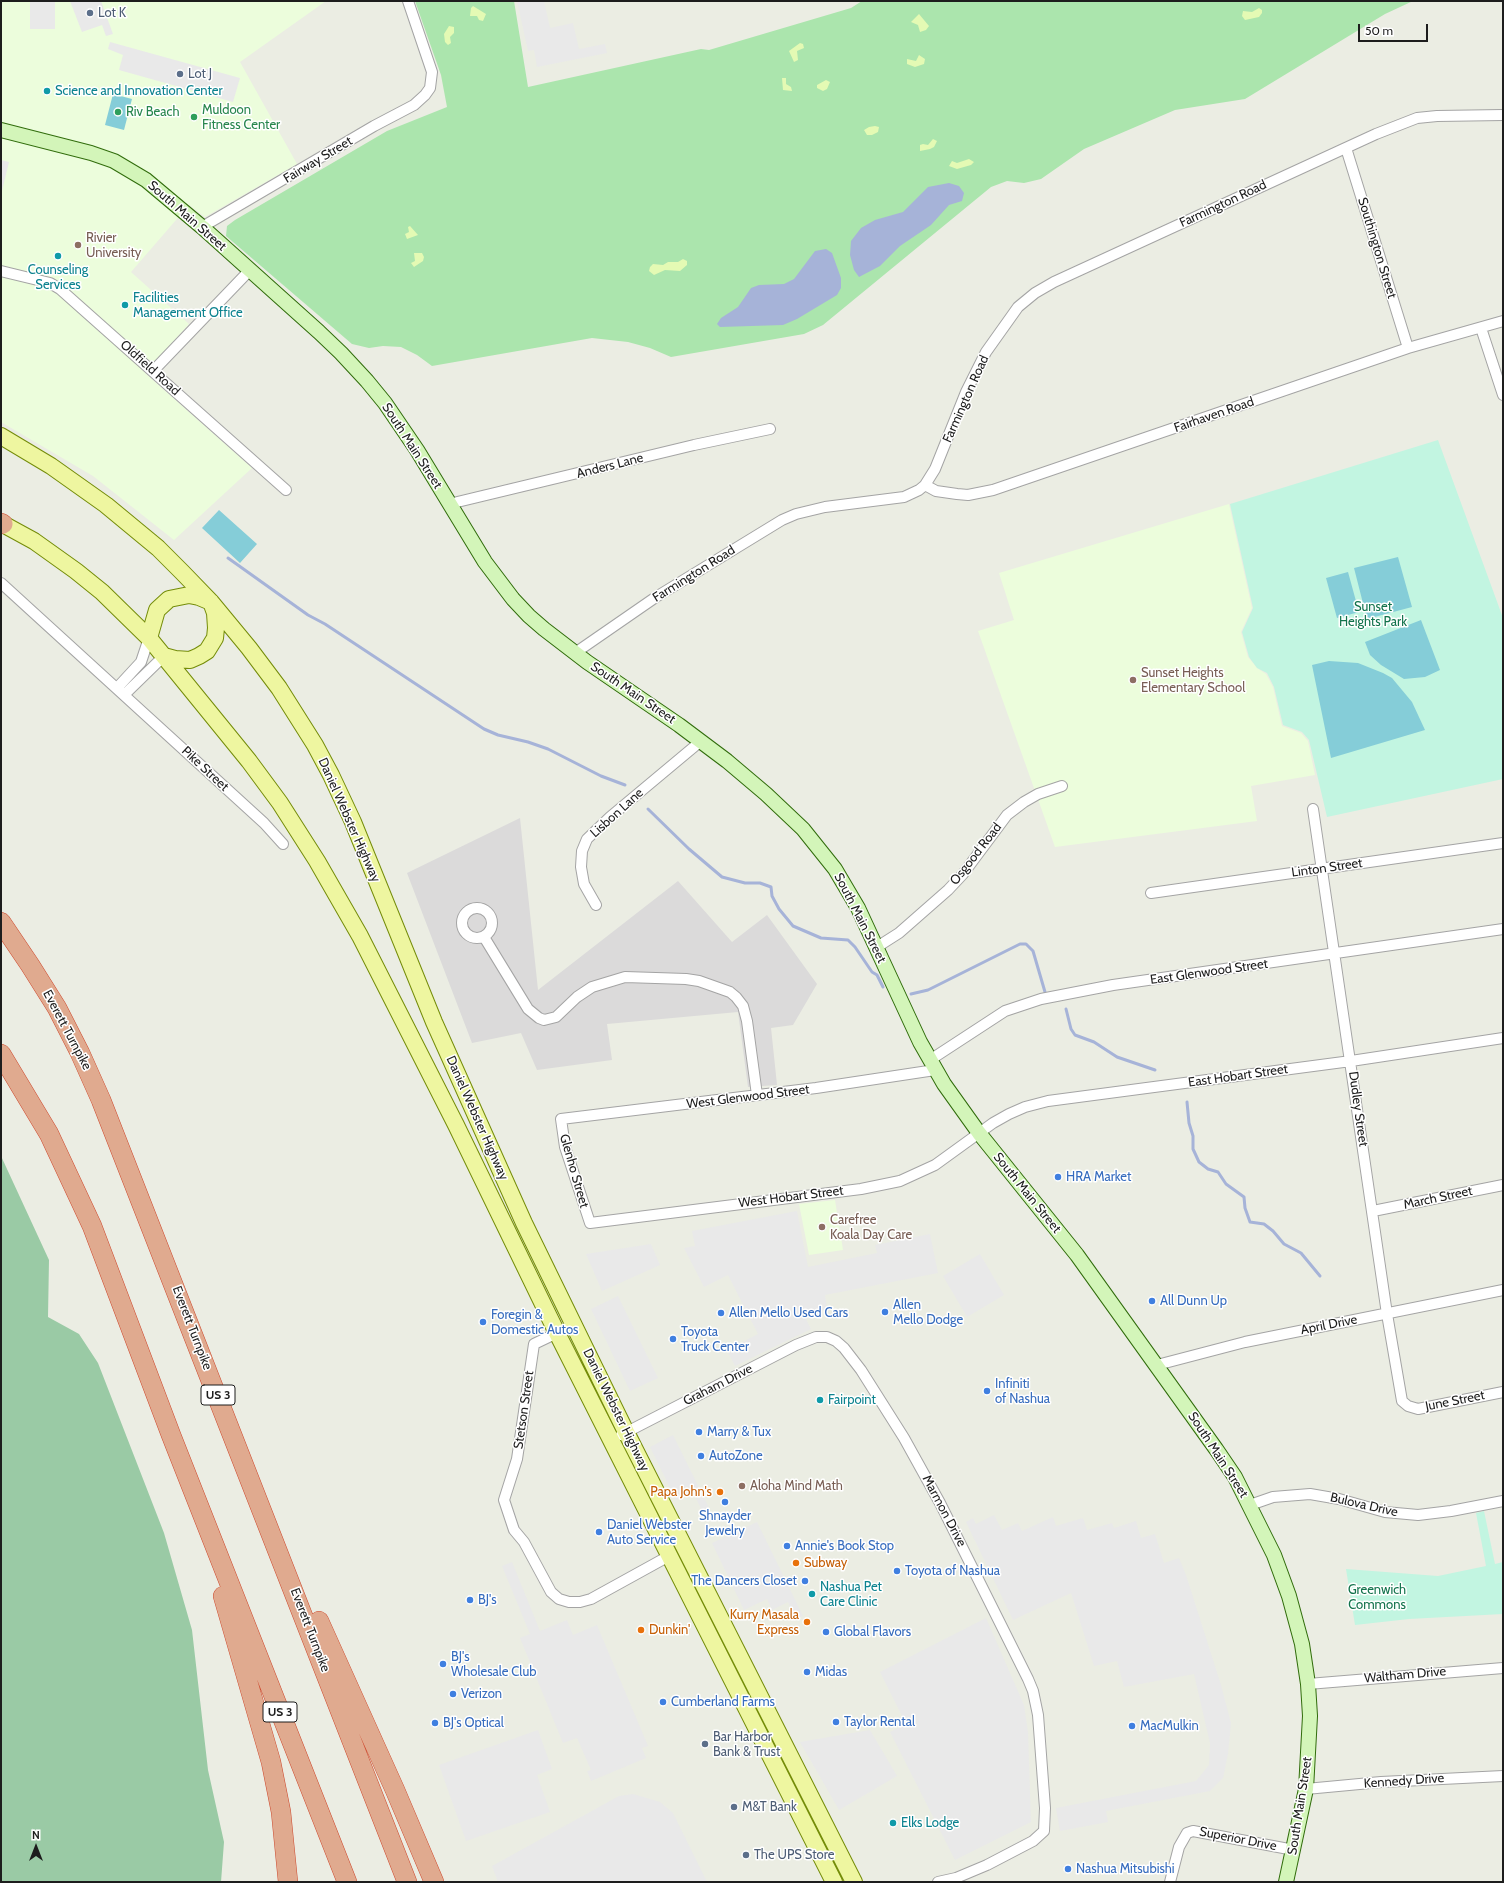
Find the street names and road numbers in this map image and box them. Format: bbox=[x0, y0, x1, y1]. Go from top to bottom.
street label: Fairway Street bbox=[281, 133, 355, 187]
street label: Farmington Road bbox=[1177, 177, 1269, 231]
street label: South Main Street bbox=[145, 178, 229, 254]
street label: Southington Street bbox=[1354, 196, 1400, 300]
street label: Oldfield Road bbox=[117, 337, 183, 399]
street label: Farmington Road bbox=[940, 353, 992, 445]
street label: Fairhaven Road bbox=[1172, 394, 1256, 436]
street label: South Main Street bbox=[379, 400, 445, 492]
street label: Anders Lane bbox=[575, 450, 645, 482]
street label: Farmington Road bbox=[650, 542, 738, 606]
street label: South Main Street bbox=[588, 659, 678, 727]
street label: Pike Street bbox=[178, 743, 232, 795]
street label: Daniel Webster Highway bbox=[315, 755, 383, 885]
street label: Lisbon Lane bbox=[587, 785, 647, 841]
street label: Osgood Road bbox=[947, 820, 1005, 888]
street label: Linton Street bbox=[1291, 855, 1363, 881]
street label: South Main Street bbox=[831, 870, 889, 966]
street label: East Glenwood Street bbox=[1149, 956, 1269, 988]
street label: Everett Turnpike bbox=[39, 987, 95, 1073]
street label: Daniel Webster Highway bbox=[443, 1053, 511, 1183]
street label: East Hobart Street bbox=[1187, 1061, 1289, 1091]
street label: Dudley Street bbox=[1345, 1070, 1371, 1148]
street label: West Glenwood Street bbox=[686, 1082, 810, 1112]
street label: Glenho Street bbox=[556, 1132, 592, 1210]
street label: South Main Street bbox=[990, 1150, 1064, 1236]
street label: West Hobart Street bbox=[738, 1183, 844, 1211]
street label: March Street bbox=[1402, 1183, 1474, 1213]
street label: Everett Turnpike bbox=[169, 1284, 215, 1372]
street label: April Drive bbox=[1299, 1312, 1359, 1338]
street label: Daniel Webster Highway bbox=[580, 1346, 652, 1474]
street label: Graham Drive bbox=[681, 1361, 755, 1409]
street label: Stetson Street bbox=[511, 1370, 537, 1450]
road number: US 3 bbox=[201, 1385, 235, 1405]
street label: June Street bbox=[1424, 1388, 1486, 1414]
street label: South Main Street bbox=[1185, 1409, 1251, 1501]
street label: Marmon Drive bbox=[919, 1473, 969, 1549]
street label: Bulova Drive bbox=[1329, 1490, 1399, 1520]
street label: Everett Turnpike bbox=[287, 1586, 333, 1674]
street label: Waltham Drive bbox=[1363, 1664, 1447, 1686]
road number: US 3 bbox=[263, 1702, 297, 1722]
street label: South Main Street bbox=[1285, 1756, 1315, 1856]
street label: Kennedy Drive bbox=[1363, 1770, 1445, 1792]
street label: Superior Drive bbox=[1198, 1824, 1278, 1854]

